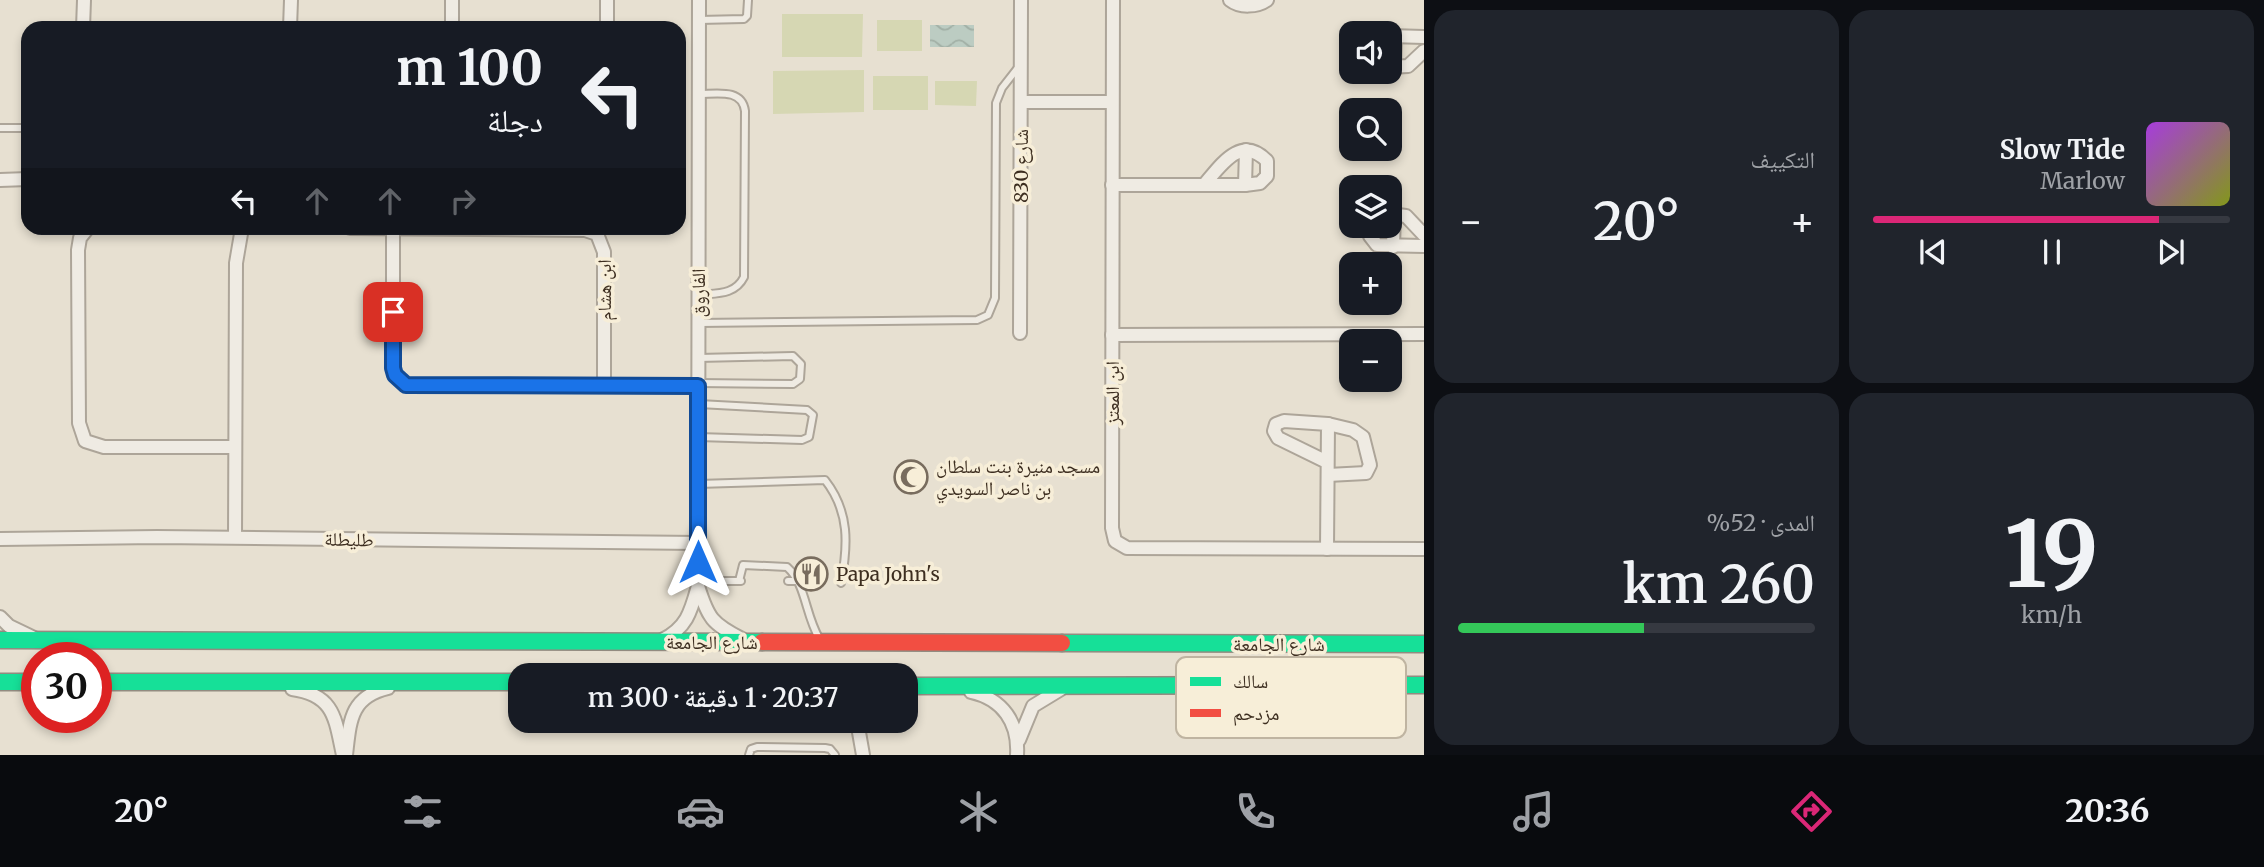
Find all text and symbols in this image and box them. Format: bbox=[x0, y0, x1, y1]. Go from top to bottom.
map controls bbox=[1339, 21, 1402, 392]
button: sound bbox=[1339, 21, 1402, 84]
text: 100 m bbox=[396, 37, 543, 98]
icon: left bbox=[567, 49, 658, 140]
button: search bbox=[1339, 98, 1402, 161]
text: دجلة bbox=[487, 101, 543, 141]
street label: شارع 830 bbox=[1009, 129, 1033, 203]
text: Slow Tide bbox=[1999, 133, 2125, 166]
text: التكييف bbox=[1750, 145, 1815, 174]
text: Marlow bbox=[2040, 166, 2125, 195]
button: layers bbox=[1339, 175, 1402, 238]
icon: left bbox=[225, 182, 263, 220]
icon: ahead bbox=[298, 182, 336, 220]
icon: ahead bbox=[371, 182, 409, 220]
icon: right bbox=[444, 182, 482, 220]
text: 20° bbox=[1593, 189, 1680, 254]
text: − bbox=[1458, 198, 1483, 245]
text: + bbox=[1790, 198, 1815, 245]
icon: previous bbox=[1914, 233, 1952, 271]
icon: pause bbox=[2033, 233, 2071, 271]
icon: next bbox=[2152, 233, 2190, 271]
button: + bbox=[1339, 252, 1402, 315]
street label: ابن هشام bbox=[592, 259, 618, 321]
street label: الفاروق bbox=[686, 268, 710, 318]
pin bbox=[363, 282, 423, 342]
icon: arrive bbox=[374, 293, 412, 331]
button: − bbox=[1339, 329, 1402, 392]
street label: ابن المعتز bbox=[1100, 361, 1124, 426]
place label: مسجد منيرة بنت سلطان بن ناصر السويدي bbox=[936, 454, 1100, 504]
mosque icon: مسجد منيرة بنت سلطان بن ناصر السويدي bbox=[892, 458, 930, 496]
text: 19 bbox=[2004, 497, 2099, 612]
text: المدى · 52% bbox=[1707, 508, 1815, 537]
position arrow bbox=[661, 525, 735, 599]
street label: طليطلة bbox=[324, 527, 374, 551]
text: 260 km bbox=[1622, 552, 1815, 617]
restaurant icon: Papa John's bbox=[792, 555, 830, 593]
place label: Papa John's bbox=[836, 562, 940, 586]
text: km/h bbox=[2021, 600, 2082, 629]
street label: شارع الجامعة bbox=[666, 630, 758, 654]
street label: شارع الجامعة bbox=[1233, 632, 1325, 656]
speed limit sign: 30 bbox=[21, 642, 112, 733]
legend bbox=[1176, 657, 1406, 738]
text: سالك bbox=[1233, 669, 1268, 693]
text: 20:37 · 1 دقيقة · 300 m bbox=[588, 681, 838, 714]
text: مزدحم bbox=[1233, 701, 1279, 726]
icon: filters bbox=[398, 787, 447, 836]
icon: car bbox=[676, 787, 725, 836]
icon: climate bbox=[954, 787, 1003, 836]
icon: phone bbox=[1231, 787, 1280, 836]
icon: music bbox=[1509, 787, 1558, 836]
icon: directions bbox=[1787, 787, 1836, 836]
text: 20° bbox=[114, 791, 169, 831]
text: 20:36 bbox=[2065, 791, 2150, 831]

